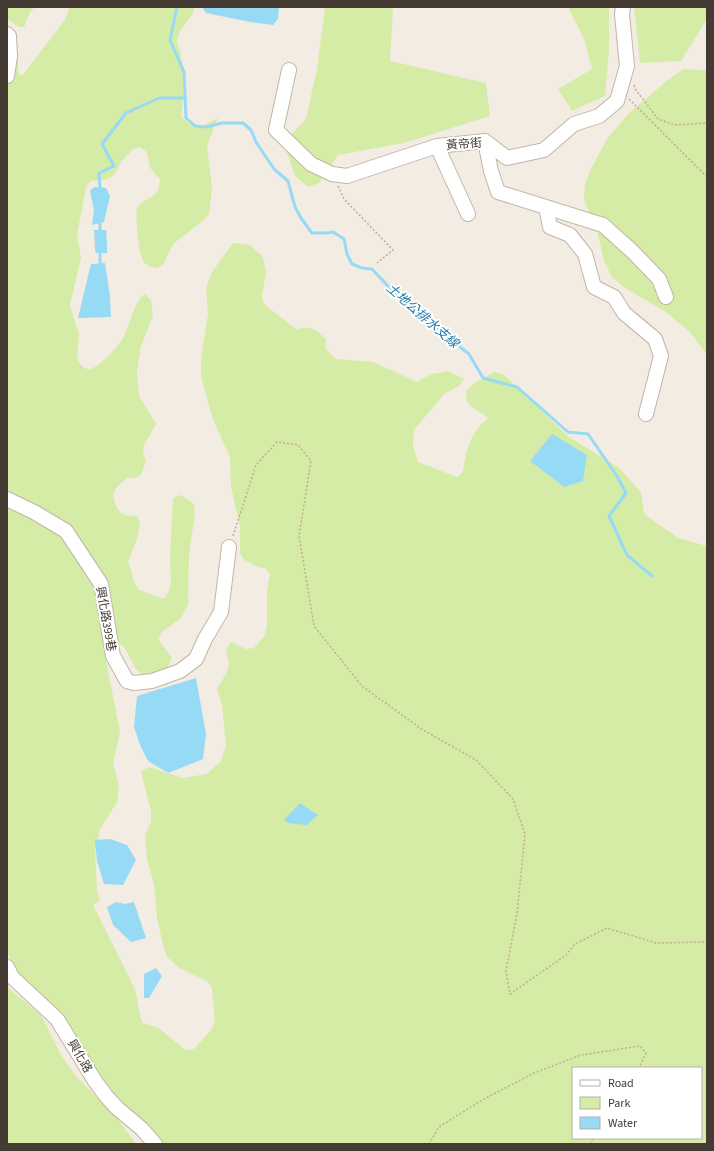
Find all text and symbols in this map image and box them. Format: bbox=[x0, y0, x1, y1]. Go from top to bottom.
street label: 黃帝街 bbox=[445, 135, 483, 154]
water label: 土地公排水支線 bbox=[382, 279, 464, 354]
street label: 興化路399巷 bbox=[91, 585, 120, 653]
street label: 興化路 bbox=[63, 1036, 96, 1076]
legend bbox=[572, 1067, 702, 1139]
text: Road bbox=[608, 1075, 634, 1092]
text: Park bbox=[608, 1095, 630, 1112]
text: Water bbox=[608, 1115, 638, 1132]

